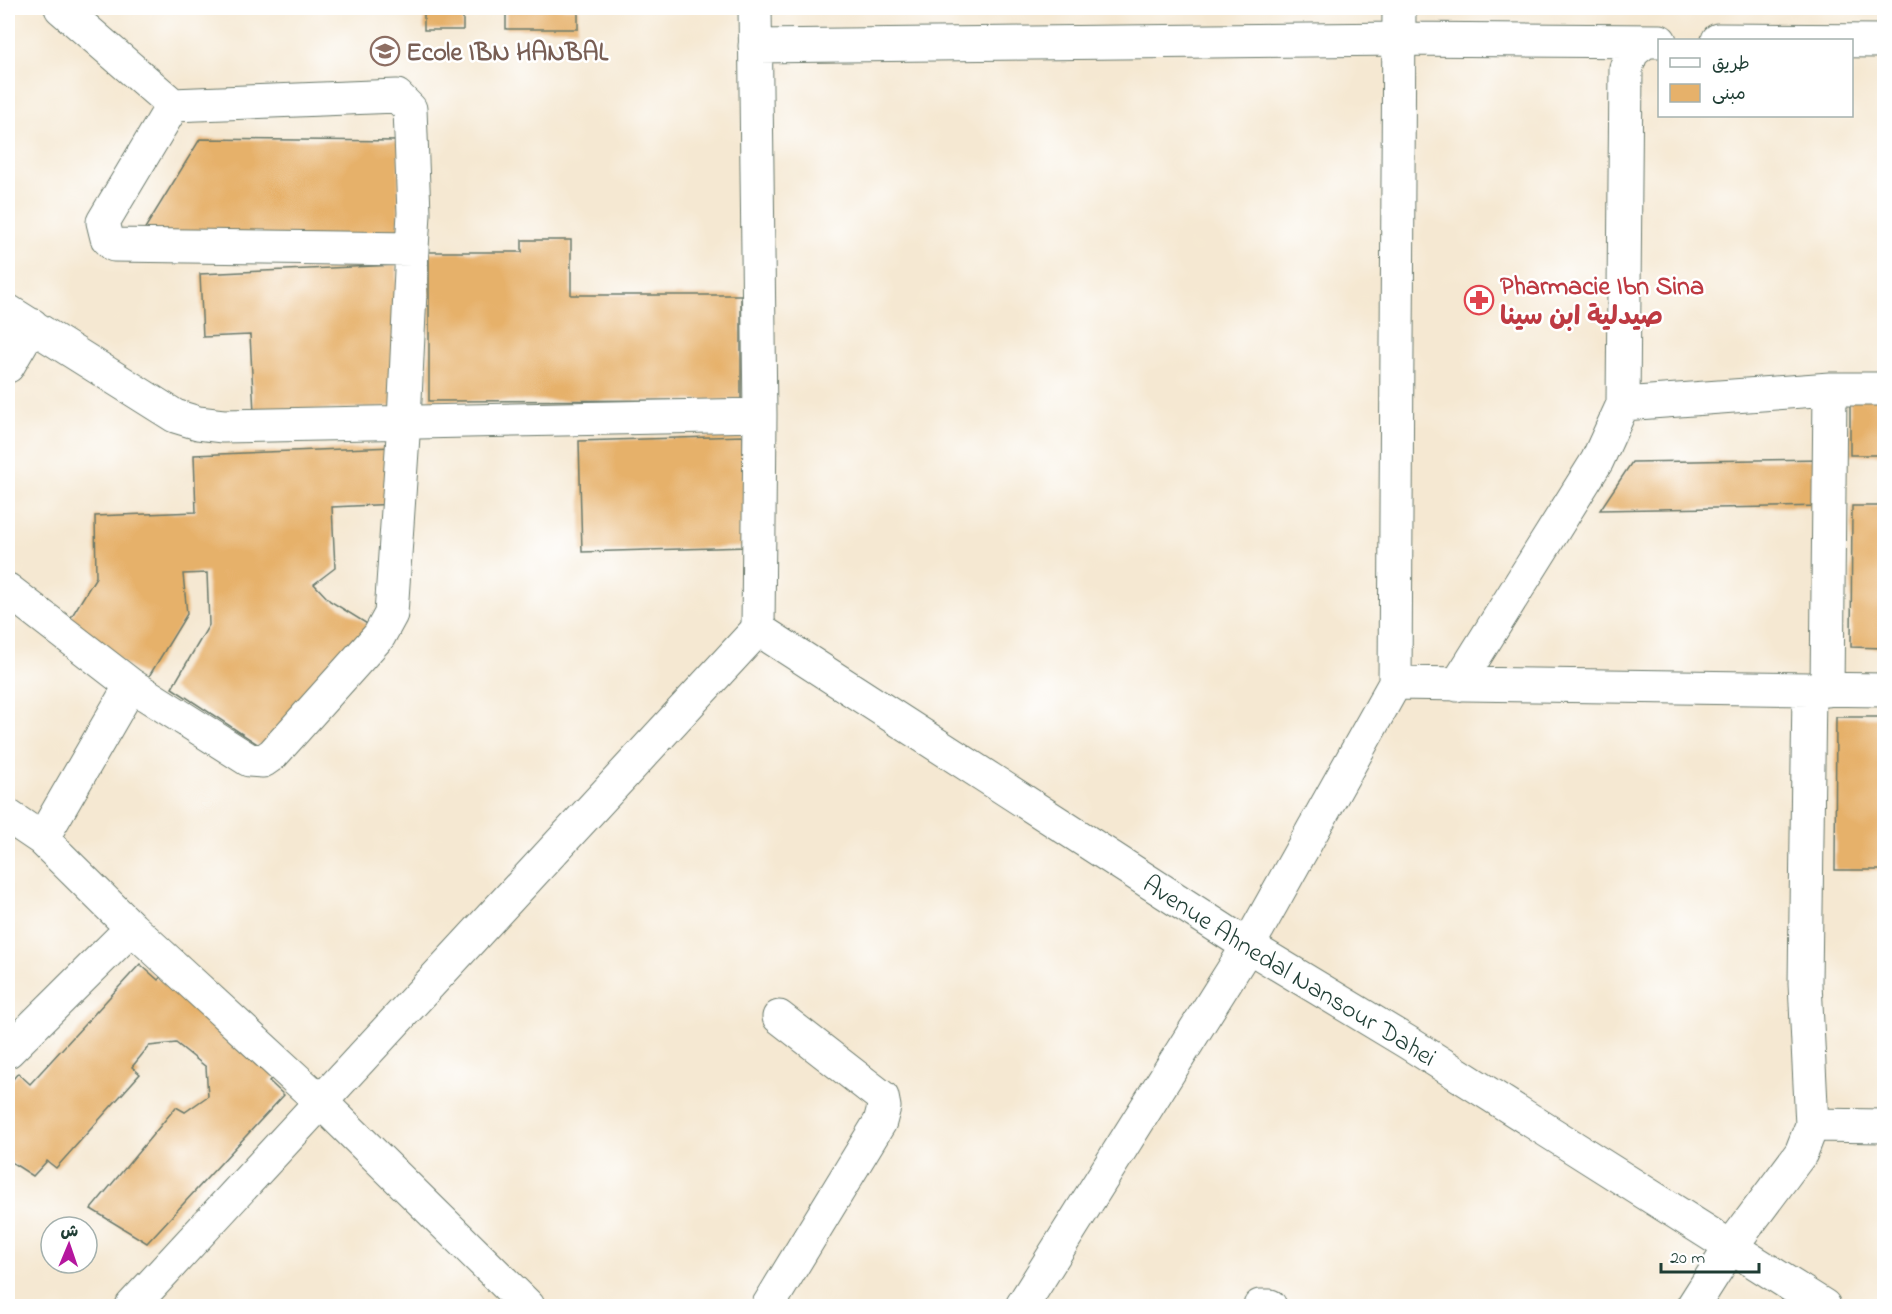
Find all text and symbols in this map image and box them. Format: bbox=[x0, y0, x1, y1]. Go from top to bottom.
school or university icon: Ecole IBN HANBAL bbox=[369, 35, 401, 67]
place label: Ecole IBN HANBAL bbox=[406, 35, 609, 73]
legend bbox=[1658, 39, 1853, 117]
text: طريق bbox=[1712, 52, 1750, 78]
text: مبنى bbox=[1712, 82, 1746, 108]
place label: Pharmacie Ibn Sina صيدلية ابن سينا bbox=[1500, 269, 1704, 337]
pharmacy icon: Pharmacie Ibn Sina صيدلية ابن سينا bbox=[1463, 284, 1495, 316]
street label: Avenue Ahnedal Nansour Dahei bbox=[1134, 867, 1443, 1078]
north arrow bbox=[39, 1215, 99, 1275]
text: ش bbox=[60, 1220, 79, 1244]
scale bar bbox=[1661, 1236, 1758, 1274]
text: 20 m bbox=[1670, 1246, 1705, 1272]

